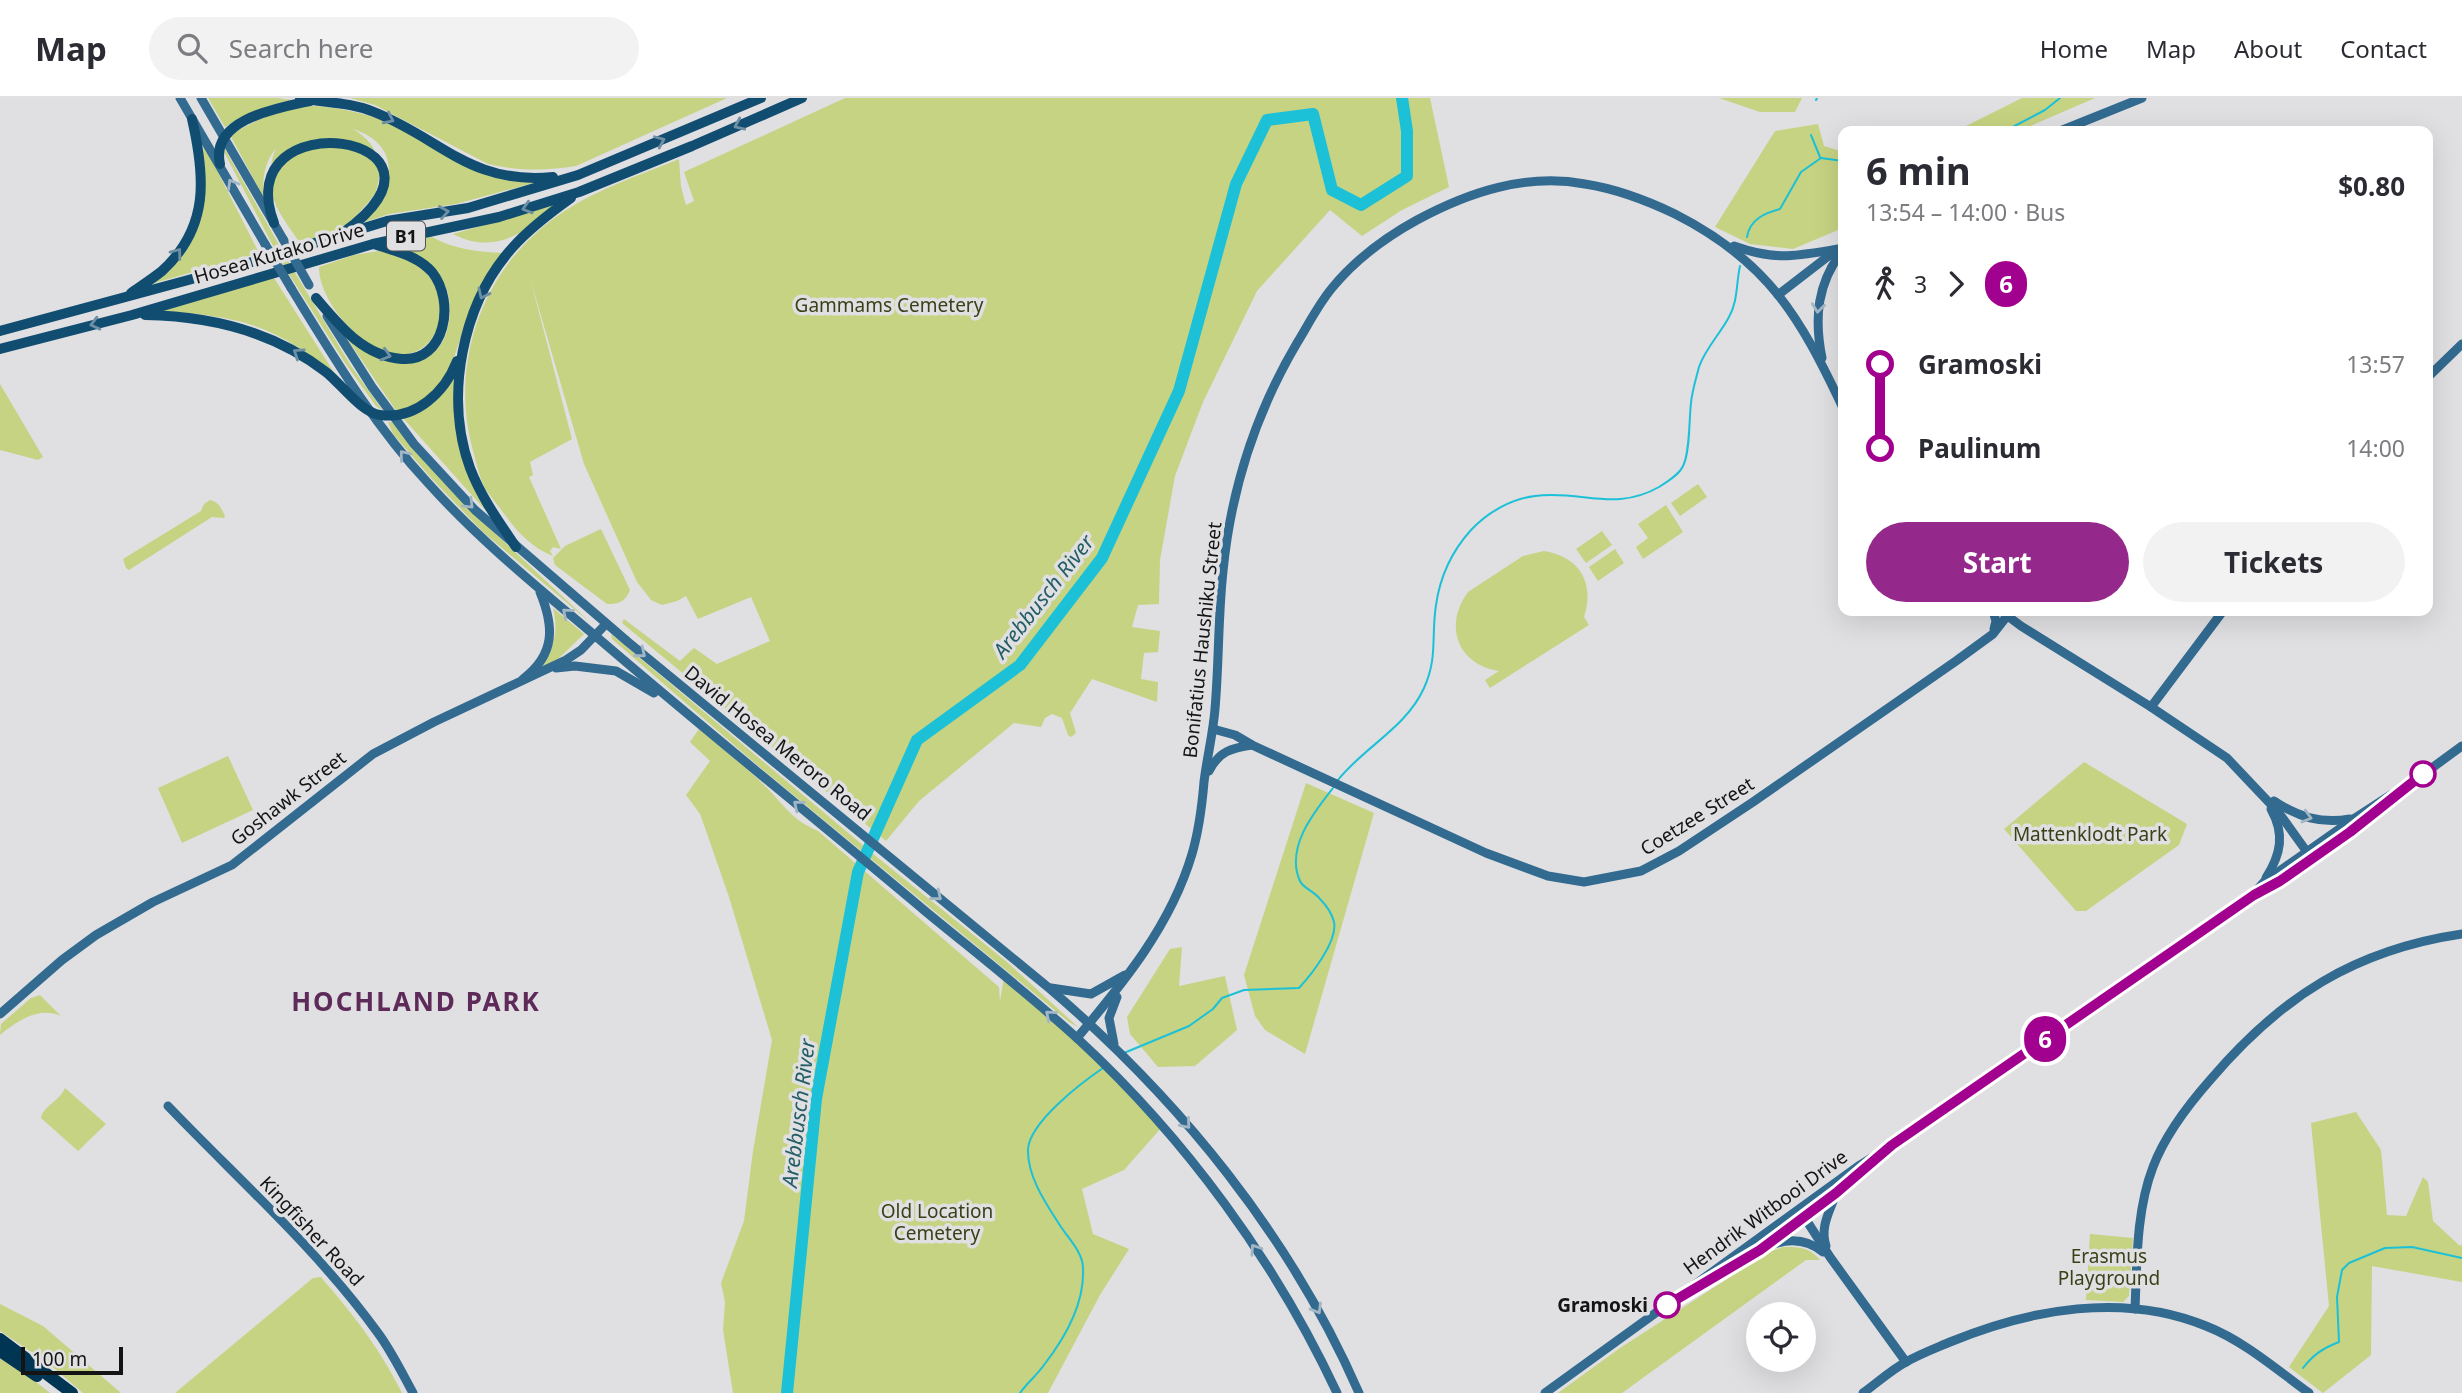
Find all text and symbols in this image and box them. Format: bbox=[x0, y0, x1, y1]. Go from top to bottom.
search box bbox=[149, 17, 639, 80]
text: Map bbox=[35, 26, 107, 71]
icon: search bbox=[173, 29, 211, 67]
text: Search here bbox=[229, 30, 373, 66]
text: Home bbox=[2040, 32, 2108, 65]
text: Map bbox=[2146, 32, 2196, 65]
text: About bbox=[2234, 32, 2302, 65]
text: Contact bbox=[2340, 32, 2427, 65]
one-way arrow bbox=[382, 111, 394, 125]
one-way arrow bbox=[734, 117, 746, 131]
one-way arrow bbox=[652, 135, 665, 149]
text: 6 min bbox=[1866, 144, 1971, 196]
text: $0.80 bbox=[2338, 168, 2405, 204]
one-way arrow bbox=[227, 179, 240, 192]
text: 13:54 – 14:00 · Bus bbox=[1866, 196, 2065, 228]
one-way arrow bbox=[522, 200, 534, 215]
one-way arrow bbox=[438, 205, 450, 220]
street label: Hosea Kutako Drive bbox=[191, 216, 367, 290]
road number: B1 bbox=[387, 222, 425, 251]
one-way arrow bbox=[169, 248, 182, 261]
icon: walk bbox=[1866, 265, 1904, 303]
icon: forward bbox=[1937, 265, 1975, 303]
text: 6 bbox=[1999, 267, 2013, 300]
text: 3 bbox=[1914, 268, 1927, 300]
one-way arrow bbox=[477, 287, 491, 299]
park label: Gammams Cemetery bbox=[795, 292, 984, 318]
one-way arrow bbox=[1811, 302, 1826, 314]
one-way arrow bbox=[89, 316, 101, 330]
one-way arrow bbox=[380, 346, 392, 361]
text: Gramoski bbox=[1918, 346, 2042, 382]
text: 13:57 bbox=[2346, 348, 2405, 380]
one-way arrow bbox=[293, 349, 306, 361]
text: Paulinum bbox=[1918, 430, 2041, 466]
text: 14:00 bbox=[2346, 432, 2405, 464]
one-way arrow bbox=[400, 450, 412, 463]
one-way arrow bbox=[461, 495, 474, 508]
street label: Bonifatius Haushiku Street bbox=[1177, 520, 1227, 759]
button: Start bbox=[1866, 522, 2129, 602]
button: Tickets bbox=[2143, 522, 2405, 602]
water label: Arebbusch River bbox=[985, 527, 1101, 665]
one-way arrow bbox=[562, 609, 575, 621]
one-way arrow bbox=[632, 645, 645, 657]
street label: David Hosea Meroro Road bbox=[679, 660, 877, 826]
street label: Goshawk Street bbox=[225, 745, 351, 851]
unlabelled marker bbox=[2410, 761, 2436, 787]
street label: Coetzee Street bbox=[1635, 771, 1759, 861]
one-way arrow bbox=[794, 801, 806, 814]
one-way arrow bbox=[2301, 808, 2313, 823]
park label: Mattenklodt Park bbox=[2013, 821, 2167, 847]
one-way arrow bbox=[928, 888, 941, 900]
district label: HOCHLAND PARK bbox=[291, 983, 541, 1019]
one-way arrow bbox=[1045, 1011, 1058, 1023]
line badge: 6 bbox=[2022, 1016, 2068, 1062]
text: 6 bbox=[2038, 1022, 2052, 1055]
water label: Arebbusch River bbox=[775, 1036, 821, 1191]
one-way arrow bbox=[1178, 1115, 1190, 1128]
street label: Hendrik Witbooi Drive bbox=[1678, 1144, 1852, 1280]
street label: Kingfisher Road bbox=[254, 1170, 370, 1292]
park label: Old Location Cemetery bbox=[881, 1198, 993, 1246]
one-way arrow bbox=[1250, 1243, 1263, 1256]
park label: Erasmus Playground bbox=[2058, 1243, 2160, 1291]
place label: Gramoski bbox=[1557, 1292, 1648, 1318]
marker: Gramoski bbox=[1654, 1292, 1680, 1318]
one-way arrow bbox=[1309, 1302, 1322, 1315]
map controls bbox=[1746, 1302, 1816, 1372]
button: locate bbox=[1746, 1302, 1816, 1372]
scale bar bbox=[21, 1344, 122, 1376]
text: 100 m bbox=[32, 1346, 87, 1372]

